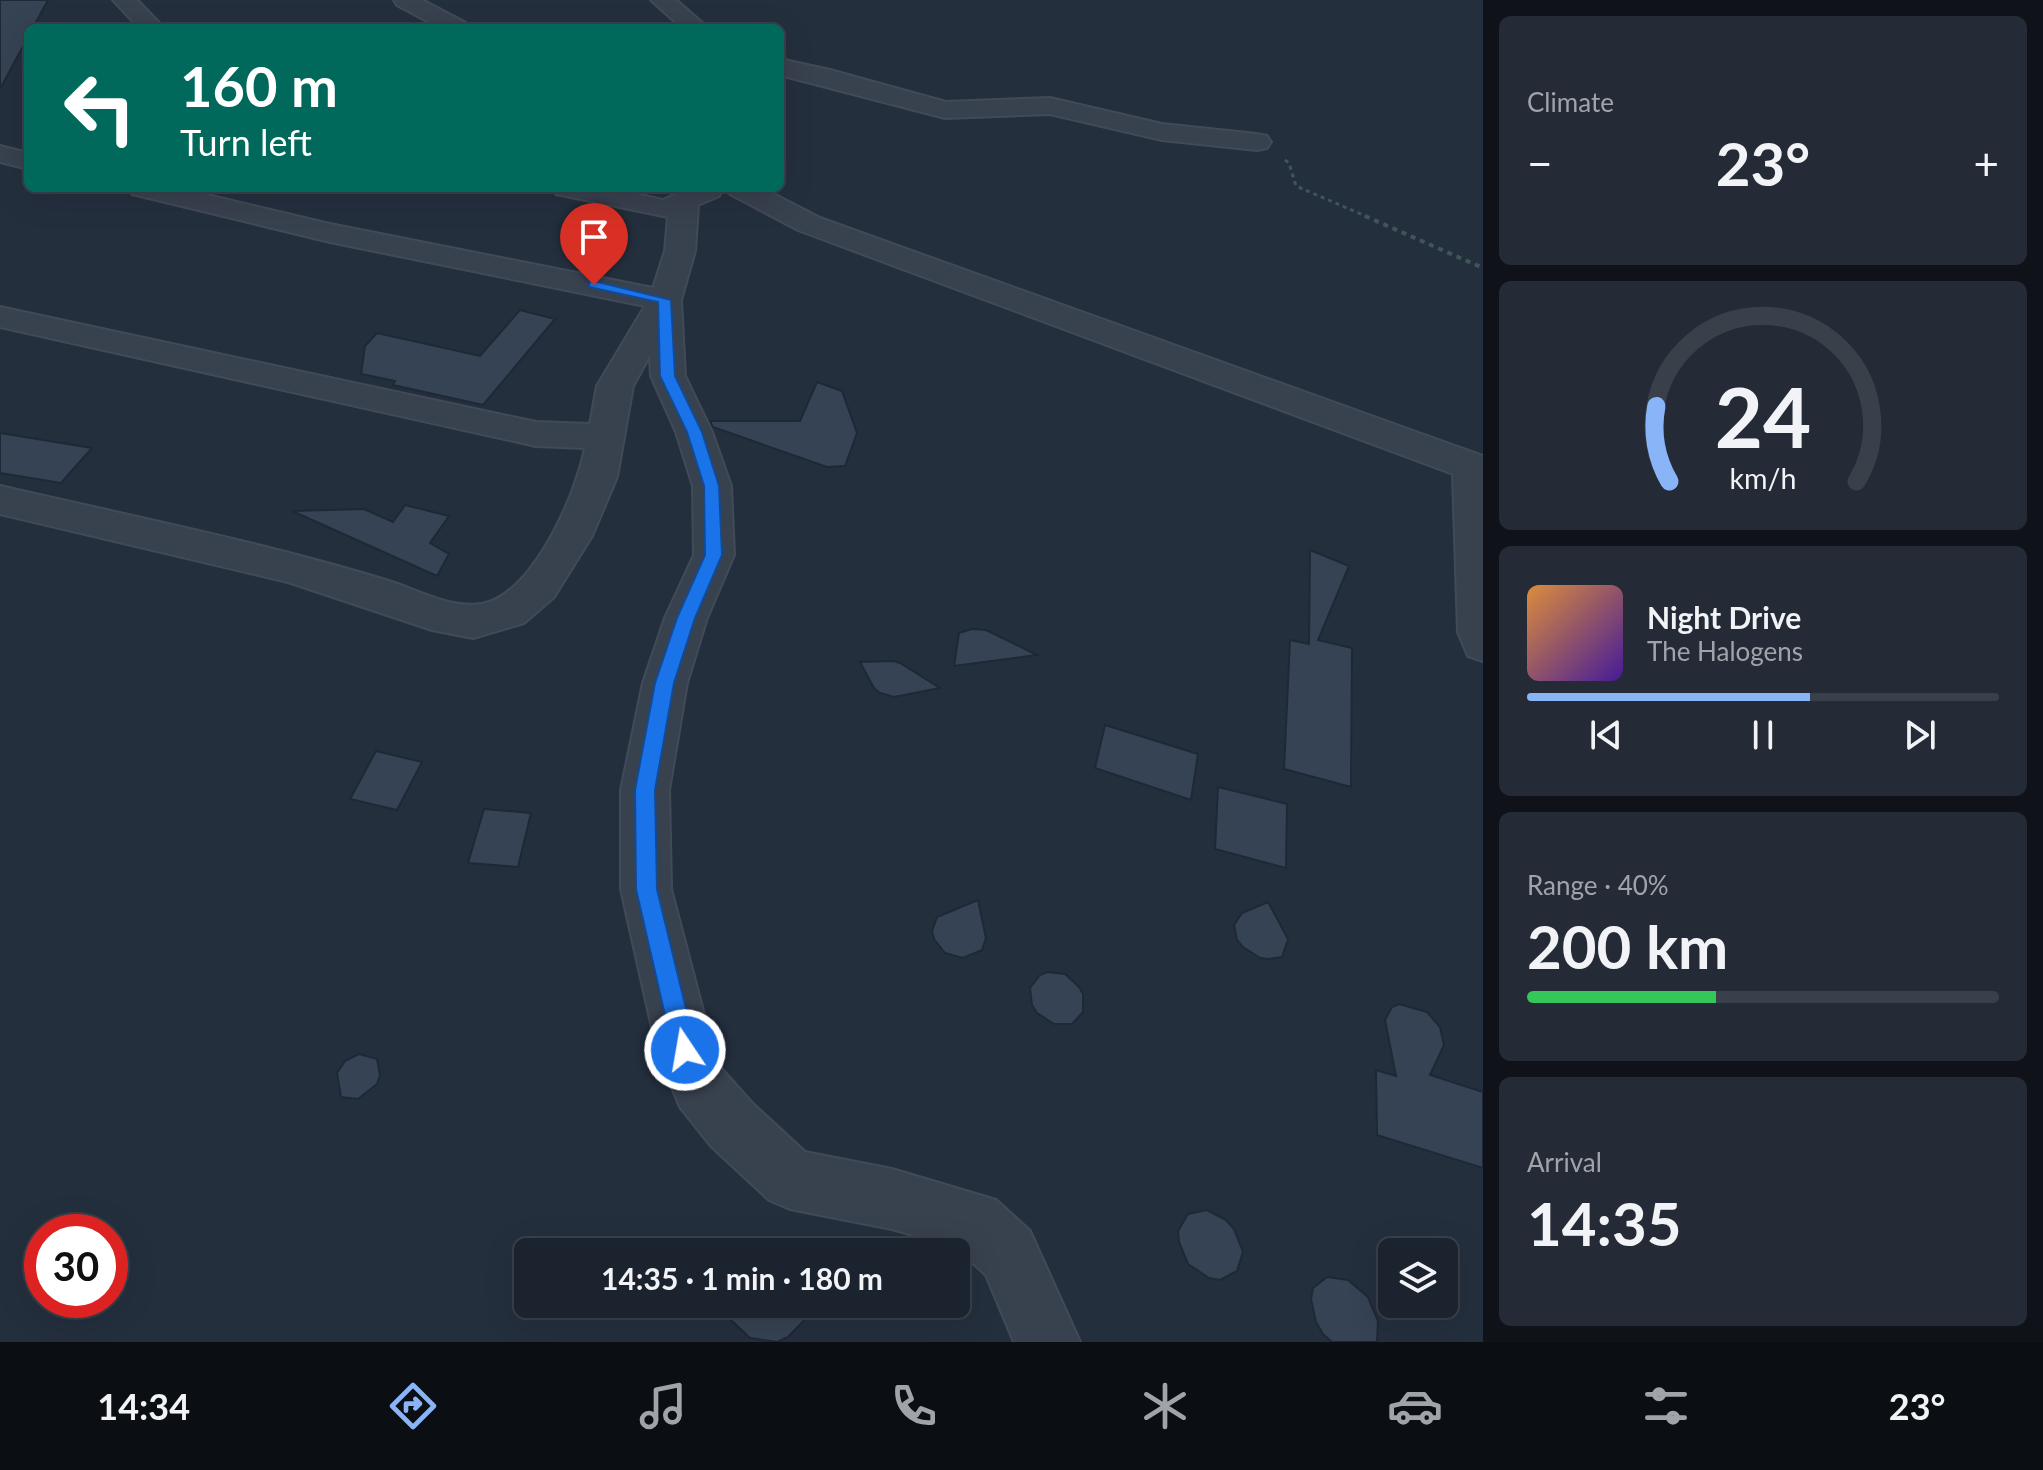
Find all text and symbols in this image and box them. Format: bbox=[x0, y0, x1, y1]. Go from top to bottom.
text: 160 m bbox=[180, 52, 338, 119]
icon: left bbox=[48, 56, 152, 160]
text: Climate bbox=[1527, 86, 1614, 118]
text: Turn left bbox=[180, 120, 312, 164]
text: 23° bbox=[1716, 127, 1810, 199]
text: − bbox=[1527, 137, 1553, 189]
text: + bbox=[1973, 137, 1999, 189]
pin bbox=[560, 203, 628, 285]
icon: arrive bbox=[572, 215, 616, 259]
text: 24 bbox=[1715, 365, 1811, 465]
text: km/h bbox=[1730, 461, 1796, 495]
text: Night Drive bbox=[1647, 599, 1801, 635]
text: The Halogens bbox=[1647, 635, 1803, 667]
icon: previous bbox=[1584, 713, 1628, 757]
icon: pause bbox=[1741, 713, 1785, 757]
icon: next bbox=[1898, 713, 1942, 757]
text: Range · 40% bbox=[1527, 869, 1669, 901]
text: 200 km bbox=[1527, 910, 1728, 982]
position arrow bbox=[643, 1008, 727, 1092]
text: Arrival bbox=[1527, 1146, 1602, 1178]
text: 14:35 bbox=[1527, 1187, 1682, 1259]
speed limit sign: 30 bbox=[24, 1214, 128, 1318]
map controls bbox=[1378, 1238, 1458, 1318]
button: layers bbox=[1378, 1238, 1458, 1318]
text: 14:35 · 1 min · 180 m bbox=[601, 1260, 883, 1296]
icon: directions bbox=[385, 1378, 441, 1434]
icon: music bbox=[635, 1378, 691, 1434]
icon: phone bbox=[886, 1378, 942, 1434]
icon: climate bbox=[1137, 1378, 1193, 1434]
icon: car bbox=[1387, 1378, 1443, 1434]
icon: filters bbox=[1638, 1378, 1694, 1434]
text: 14:34 bbox=[97, 1384, 190, 1428]
text: 23° bbox=[1889, 1384, 1946, 1428]

